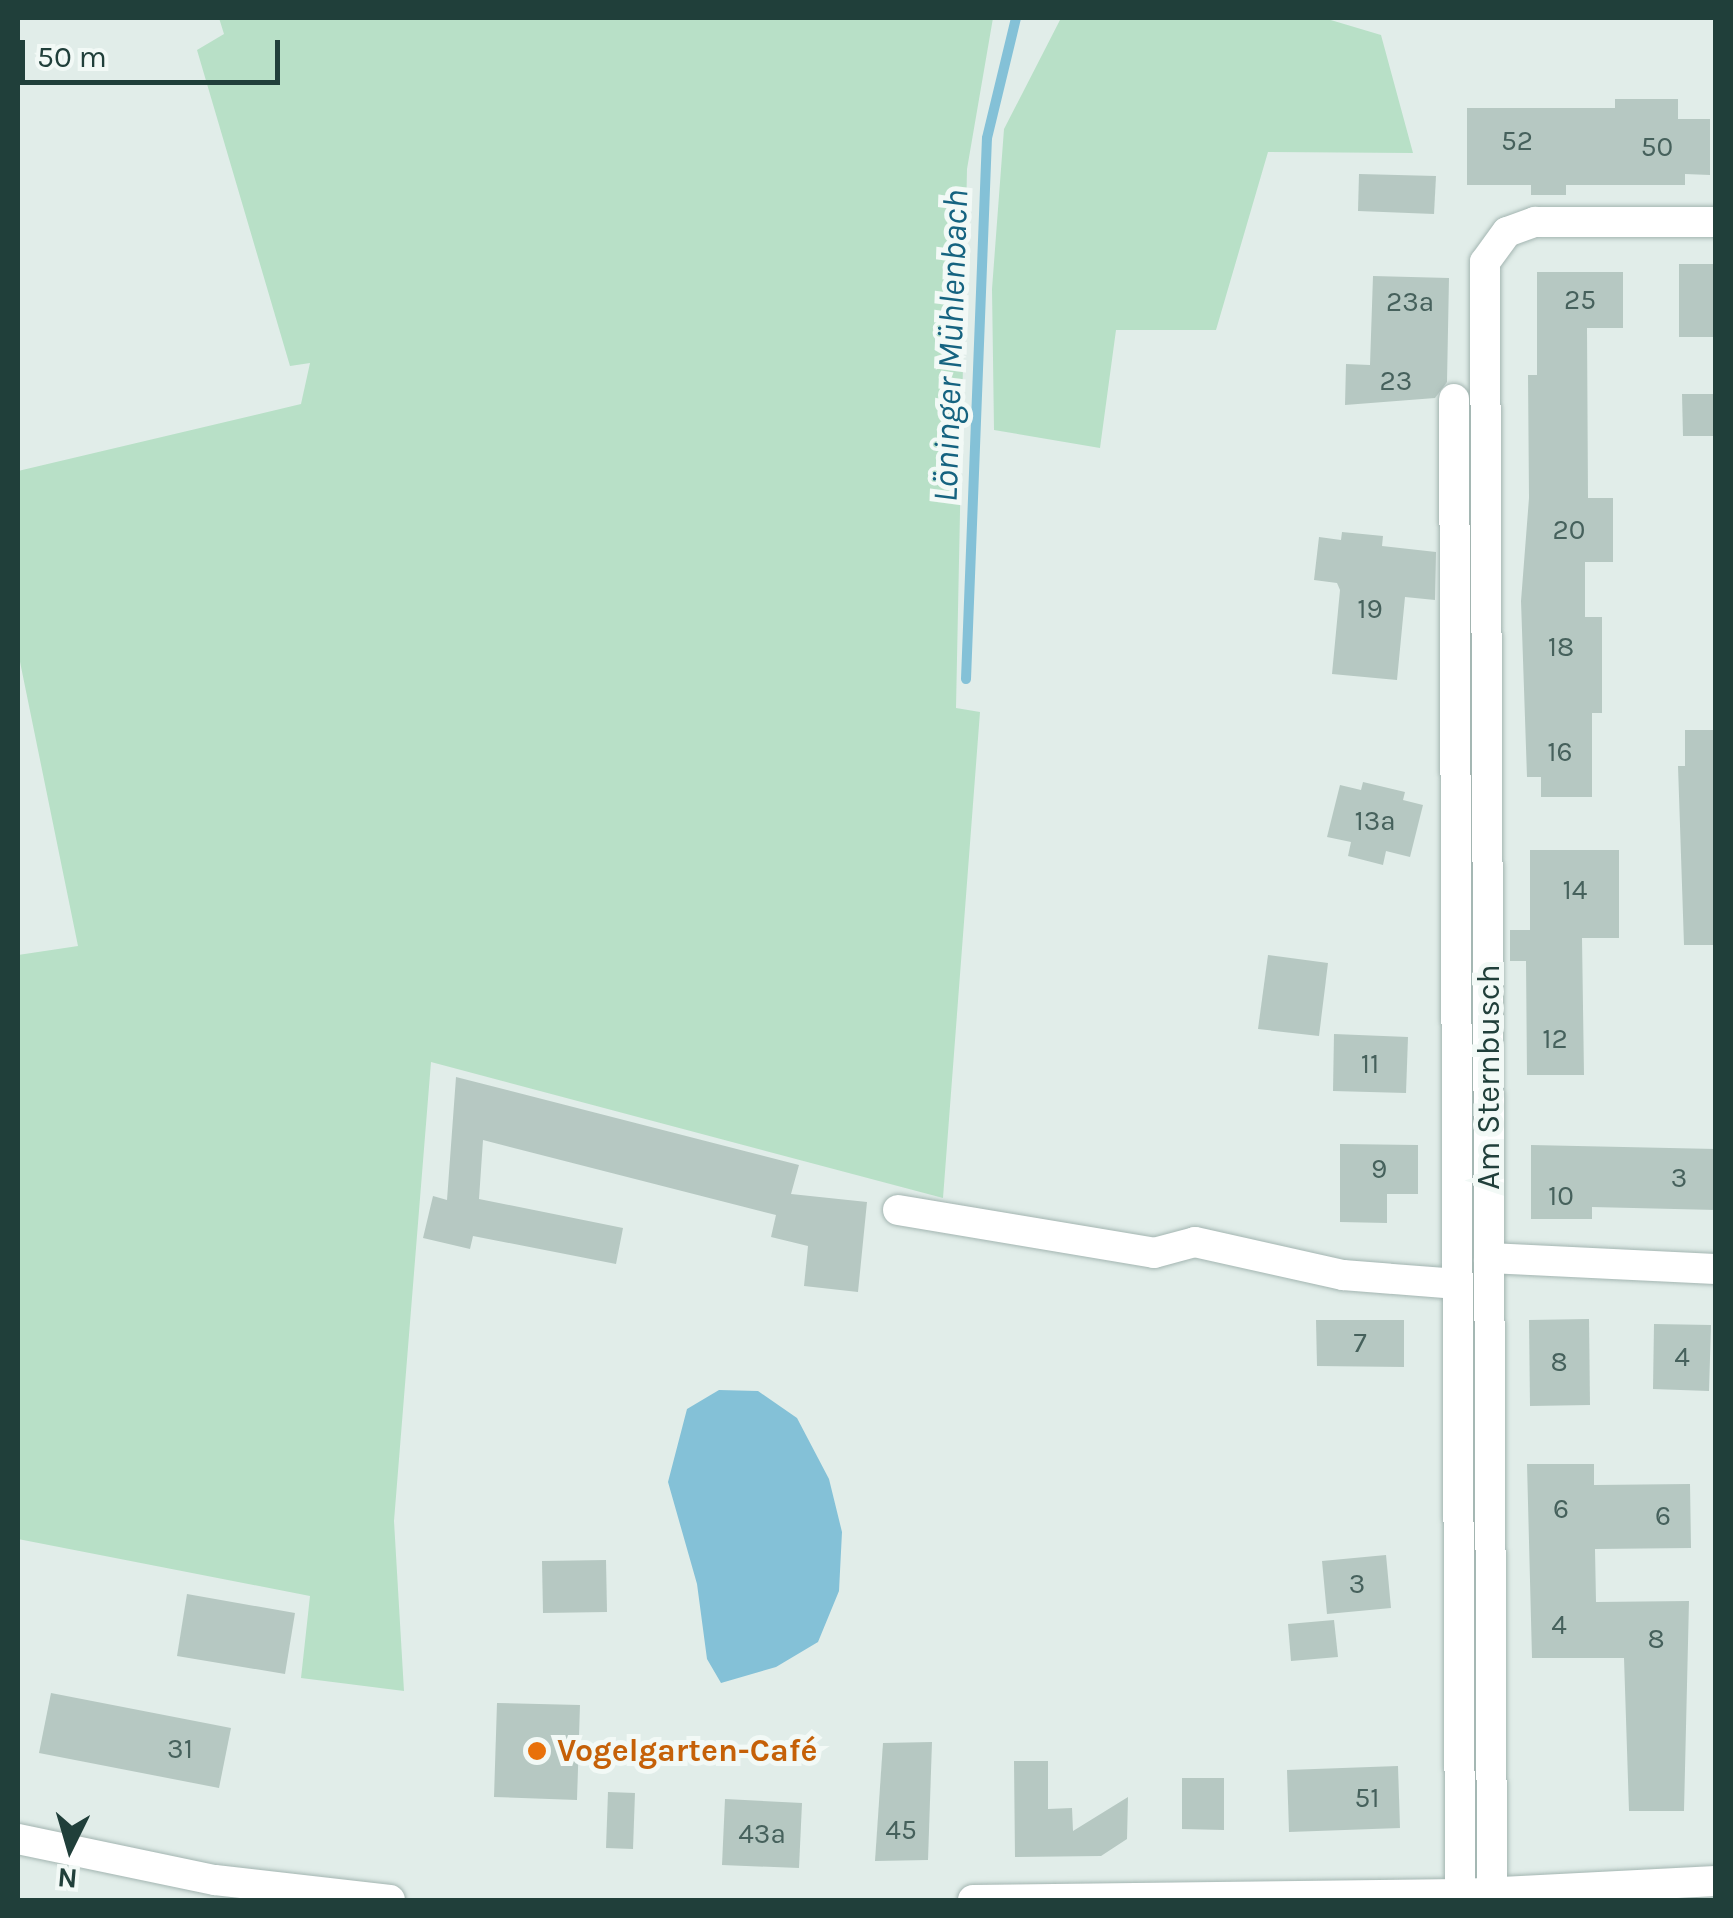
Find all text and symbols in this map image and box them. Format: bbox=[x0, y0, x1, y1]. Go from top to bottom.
scale bar bbox=[25, 20, 285, 82]
text: 50 m bbox=[37, 39, 107, 75]
house number: 52 bbox=[1501, 124, 1533, 158]
house number: 50 bbox=[1641, 130, 1673, 164]
water label: Löninger Mühlenbach bbox=[925, 189, 977, 503]
house number: 25 bbox=[1564, 283, 1596, 317]
house number: 23a bbox=[1386, 285, 1434, 319]
house number: 23 bbox=[1380, 364, 1412, 398]
house number: 20 bbox=[1553, 513, 1585, 547]
house number: 19 bbox=[1357, 592, 1383, 626]
house number: 18 bbox=[1548, 630, 1574, 664]
house number: 16 bbox=[1547, 735, 1573, 769]
house number: 13a bbox=[1354, 804, 1396, 838]
house number: 14 bbox=[1563, 873, 1587, 907]
street label: Am Sternbusch bbox=[1470, 964, 1508, 1190]
house number: 12 bbox=[1542, 1022, 1568, 1056]
house number: 11 bbox=[1361, 1047, 1379, 1081]
house number: 9 bbox=[1371, 1152, 1387, 1186]
house number: 3 bbox=[1671, 1161, 1687, 1195]
house number: 10 bbox=[1548, 1179, 1574, 1213]
house number: 7 bbox=[1353, 1326, 1367, 1360]
house number: 4 bbox=[1674, 1340, 1690, 1374]
house number: 8 bbox=[1550, 1345, 1568, 1379]
house number: 6 bbox=[1553, 1492, 1569, 1526]
house number: 6 bbox=[1655, 1499, 1671, 1533]
house number: 3 bbox=[1349, 1567, 1365, 1601]
house number: 4 bbox=[1551, 1608, 1567, 1642]
house number: 8 bbox=[1647, 1622, 1665, 1656]
house number: 31 bbox=[167, 1732, 193, 1766]
place label: Vogelgarten-Café bbox=[557, 1732, 818, 1770]
marker: Vogelgarten-Café bbox=[526, 1740, 548, 1762]
house number: 51 bbox=[1354, 1781, 1380, 1815]
north arrow bbox=[20, 1798, 120, 1898]
house number: 45 bbox=[885, 1813, 917, 1847]
house number: 43a bbox=[738, 1817, 786, 1851]
text: N bbox=[56, 1861, 79, 1896]

